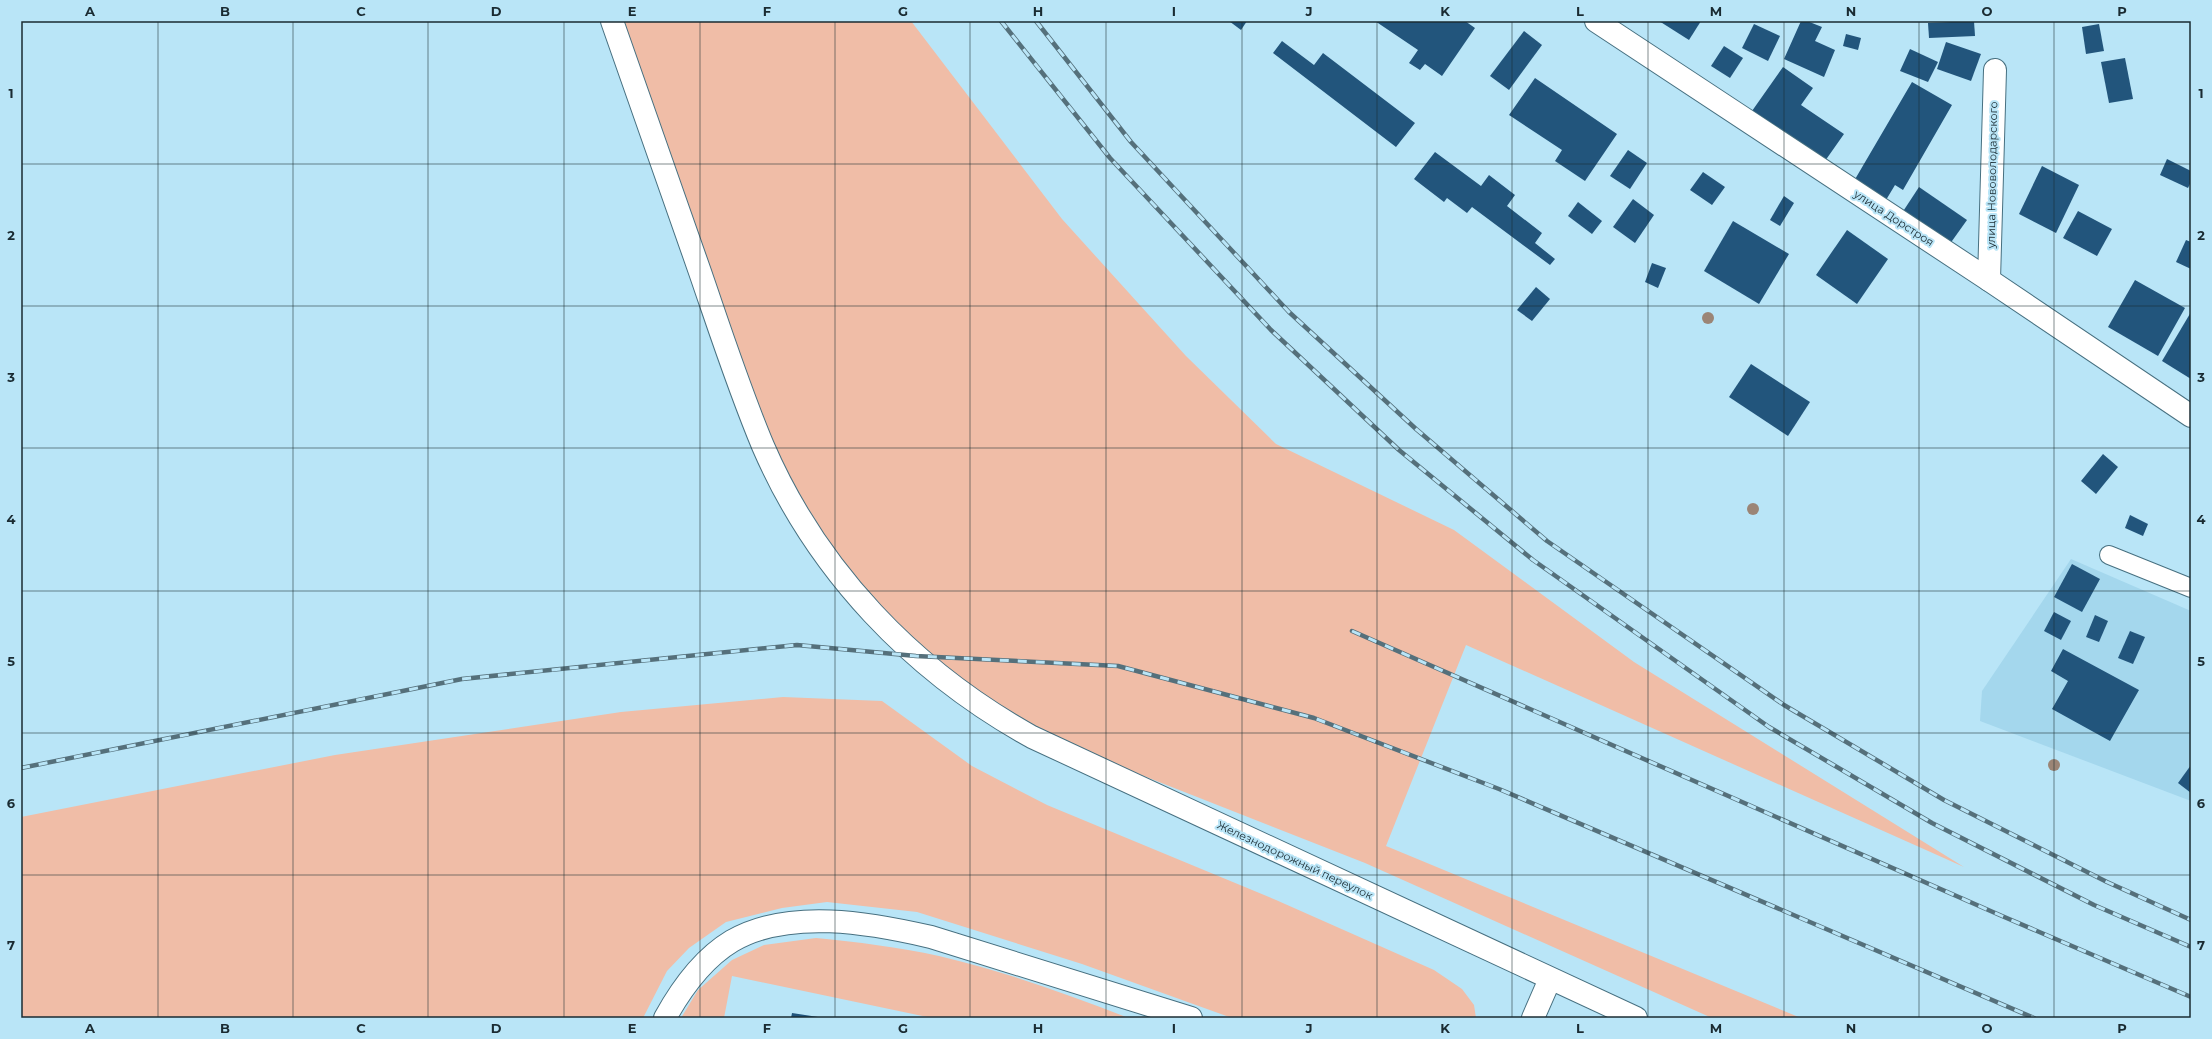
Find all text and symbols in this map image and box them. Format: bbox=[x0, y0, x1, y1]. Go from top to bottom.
text: A bbox=[84, 3, 96, 19]
text: B bbox=[220, 3, 230, 19]
text: C bbox=[356, 3, 366, 19]
text: D bbox=[491, 3, 502, 19]
text: E bbox=[628, 3, 637, 19]
text: F bbox=[763, 3, 771, 19]
text: G bbox=[898, 3, 908, 19]
text: H bbox=[1033, 3, 1043, 19]
text: I bbox=[1172, 3, 1176, 19]
text: J bbox=[1304, 3, 1313, 19]
text: K bbox=[1440, 3, 1450, 19]
text: L bbox=[1576, 3, 1584, 19]
text: M bbox=[1710, 3, 1722, 19]
text: N bbox=[1846, 3, 1856, 19]
text: O bbox=[1982, 3, 1993, 19]
text: P bbox=[2117, 3, 2127, 19]
text: 1 bbox=[8, 85, 14, 101]
text: 1 bbox=[2198, 85, 2204, 101]
street label: улица Нововолодарского bbox=[1984, 101, 2000, 250]
street label: улица Дорстроя bbox=[1850, 186, 1937, 249]
text: 2 bbox=[7, 227, 15, 243]
text: 2 bbox=[2197, 227, 2205, 243]
text: 3 bbox=[6, 369, 15, 385]
text: 3 bbox=[2196, 369, 2205, 385]
text: 4 bbox=[7, 511, 16, 527]
text: 4 bbox=[2197, 511, 2206, 527]
text: 5 bbox=[7, 653, 15, 669]
text: 5 bbox=[2197, 653, 2205, 669]
text: 6 bbox=[7, 795, 16, 811]
text: 6 bbox=[2197, 795, 2206, 811]
street label: Железнодорожный переулок bbox=[1215, 818, 1376, 903]
text: 7 bbox=[7, 937, 15, 953]
text: 7 bbox=[2197, 937, 2205, 953]
text: A bbox=[84, 1020, 96, 1036]
text: B bbox=[220, 1020, 230, 1036]
text: C bbox=[356, 1020, 366, 1036]
text: D bbox=[491, 1020, 502, 1036]
text: E bbox=[628, 1020, 637, 1036]
text: F bbox=[763, 1020, 771, 1036]
text: G bbox=[898, 1020, 908, 1036]
text: H bbox=[1033, 1020, 1043, 1036]
text: I bbox=[1172, 1020, 1176, 1036]
text: J bbox=[1304, 1020, 1313, 1036]
text: K bbox=[1440, 1020, 1450, 1036]
text: L bbox=[1576, 1020, 1584, 1036]
text: M bbox=[1710, 1020, 1722, 1036]
text: N bbox=[1846, 1020, 1856, 1036]
text: O bbox=[1982, 1020, 1993, 1036]
text: P bbox=[2117, 1020, 2127, 1036]

